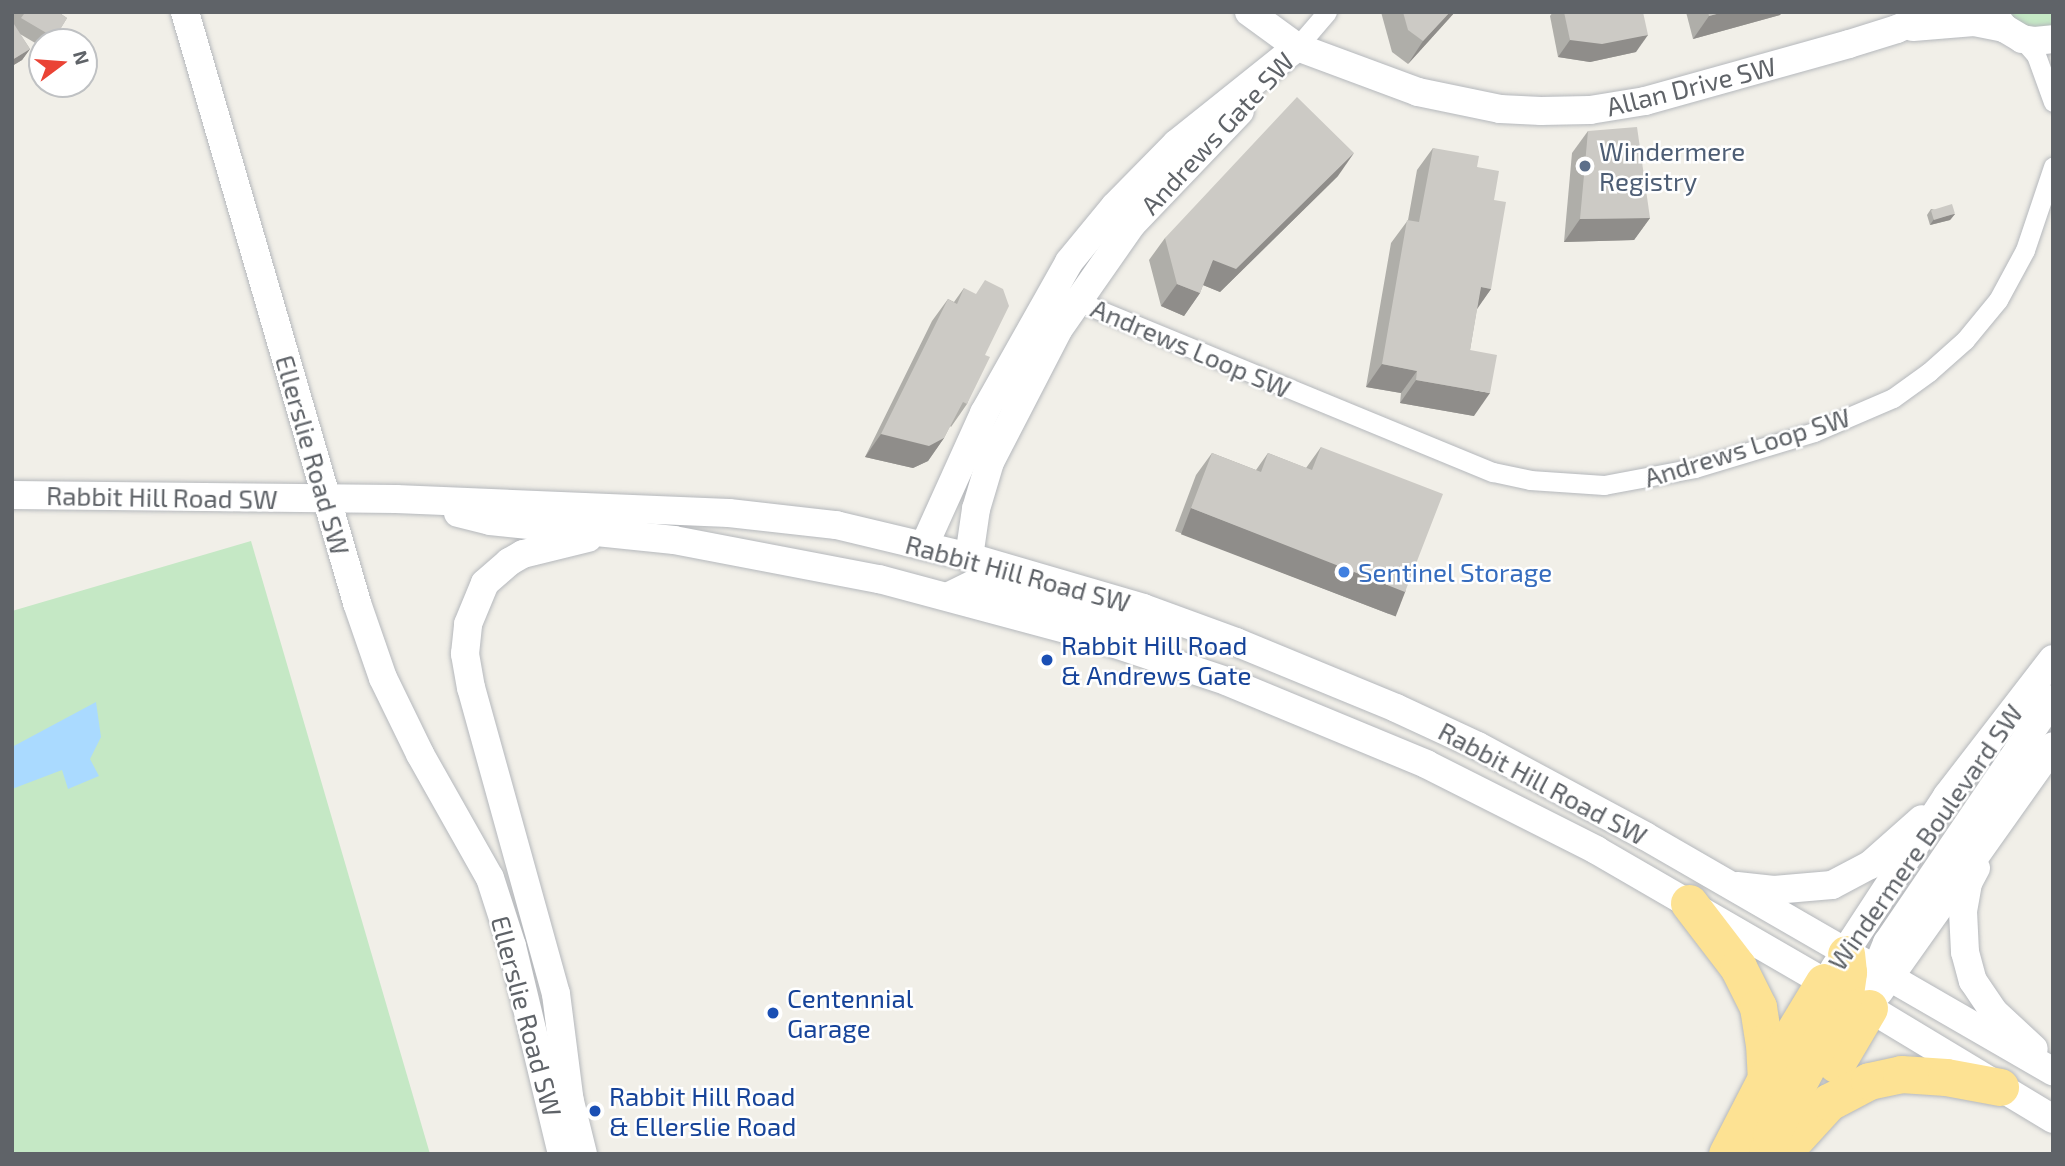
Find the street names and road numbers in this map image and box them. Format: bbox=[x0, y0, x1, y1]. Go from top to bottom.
street label: Andrews Gate SW bbox=[1134, 46, 1300, 220]
street label: Allan Drive SW bbox=[1603, 50, 1779, 122]
street label: Andrews Loop SW bbox=[1087, 292, 1295, 404]
street label: Ellerslie Road SW bbox=[270, 351, 356, 559]
street label: Andrews Loop SW bbox=[1640, 401, 1854, 493]
street label: Rabbit Hill Road SW bbox=[46, 479, 278, 515]
street label: Rabbit Hill Road SW bbox=[902, 528, 1134, 618]
street label: Windermere Boulevard SW bbox=[1821, 698, 2029, 976]
street label: Rabbit Hill Road SW bbox=[1433, 715, 1653, 851]
street label: Ellerslie Road SW bbox=[485, 912, 569, 1120]

